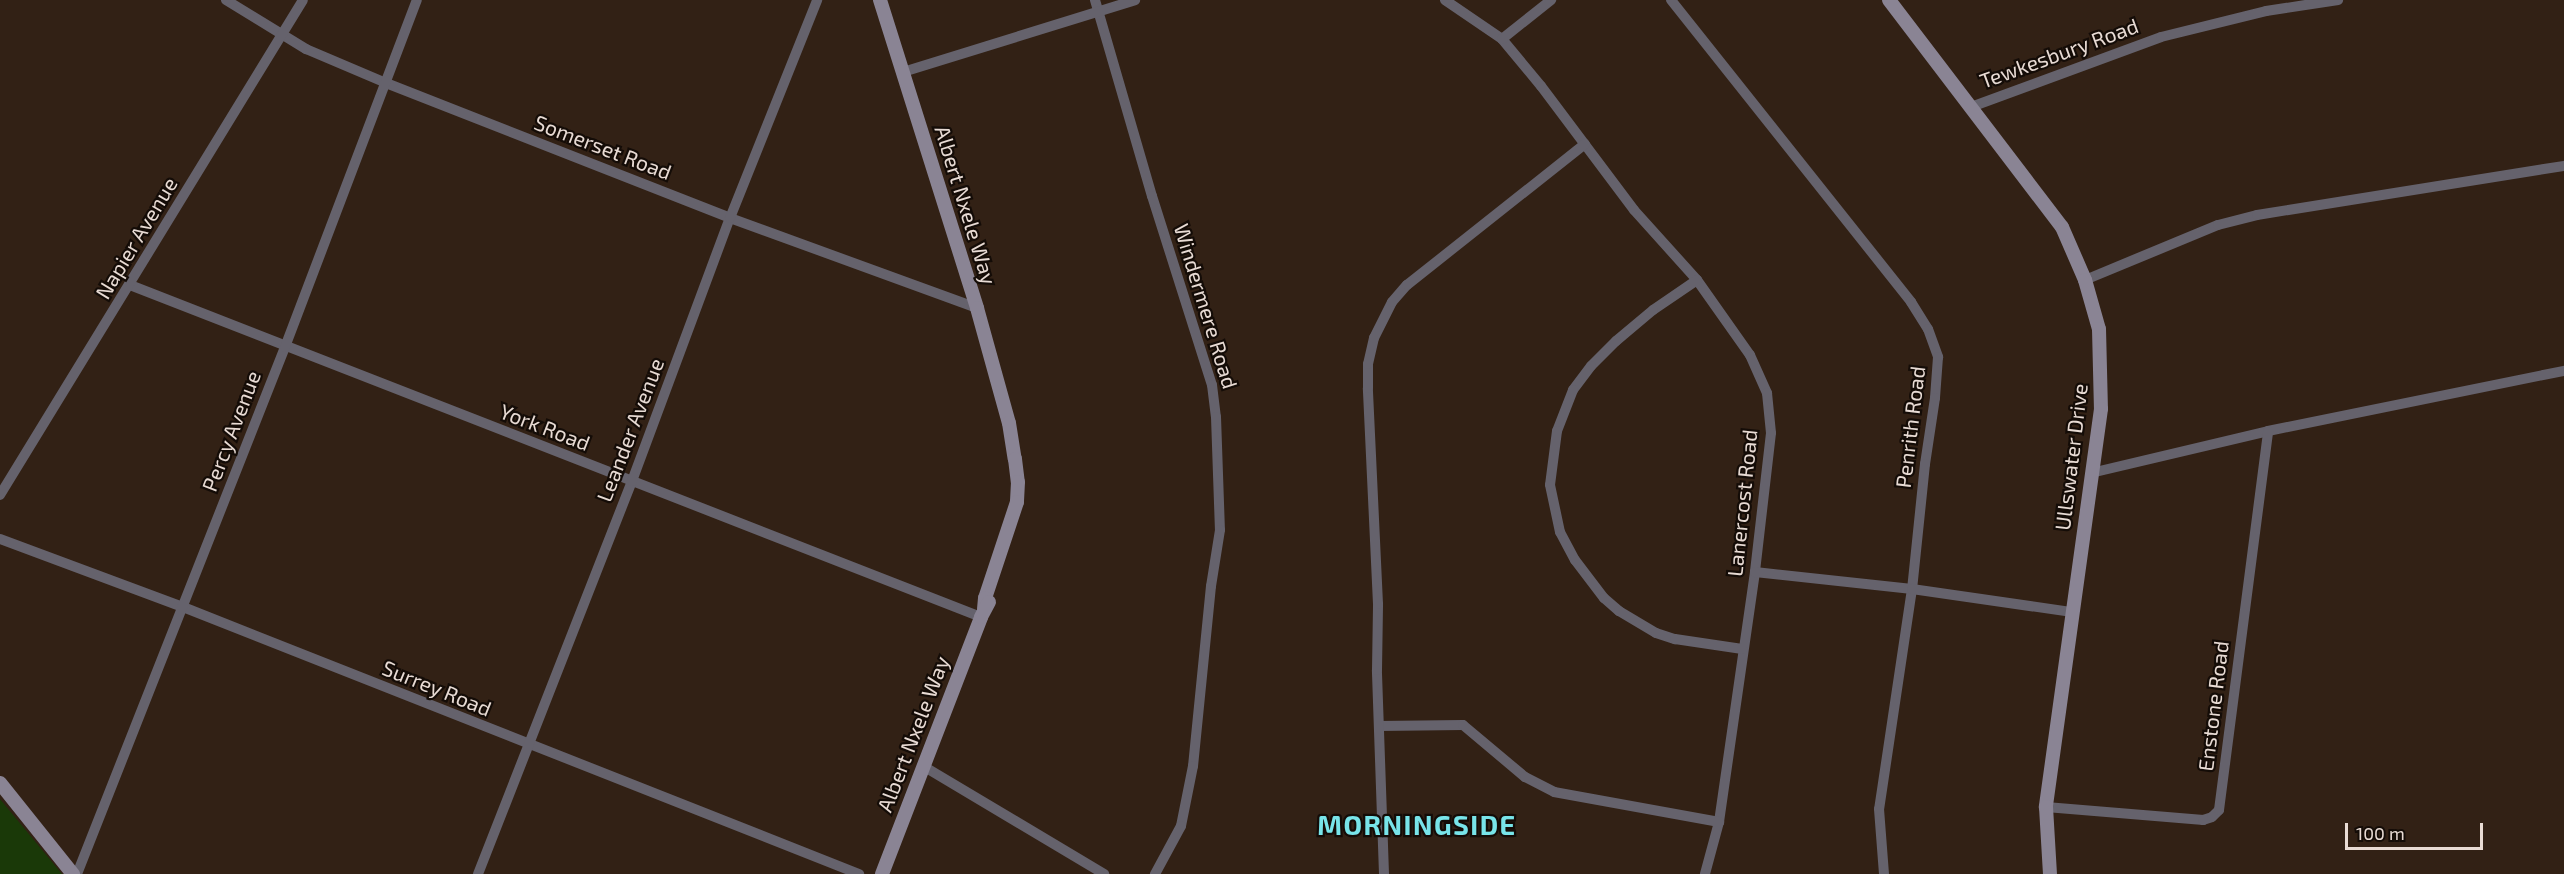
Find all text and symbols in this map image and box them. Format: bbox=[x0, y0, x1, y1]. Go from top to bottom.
street label: Tewkesbury Road bbox=[1976, 13, 2142, 93]
street label: Somerset Road bbox=[531, 109, 675, 185]
street label: Albert Nxele Way bbox=[930, 122, 1002, 288]
street label: Napier Avenue bbox=[90, 172, 182, 304]
street label: Windermere Road bbox=[1169, 220, 1243, 392]
street label: Leander Avenue bbox=[591, 354, 669, 506]
street label: Penrith Road bbox=[1890, 365, 1930, 489]
street label: Percy Avenue bbox=[196, 367, 266, 495]
street label: Ullswater Drive bbox=[2049, 382, 2093, 532]
street label: York Road bbox=[496, 398, 594, 456]
street label: Lanercost Road bbox=[1722, 428, 1762, 578]
street label: Enstone Road bbox=[2193, 639, 2233, 773]
street label: Albert Nxele Way bbox=[872, 652, 954, 816]
street label: Surrey Road bbox=[379, 655, 495, 721]
district label: MORNINGSIDE bbox=[1317, 809, 1517, 841]
scale bar bbox=[2348, 811, 2486, 849]
text: 100 m bbox=[2356, 822, 2405, 844]

